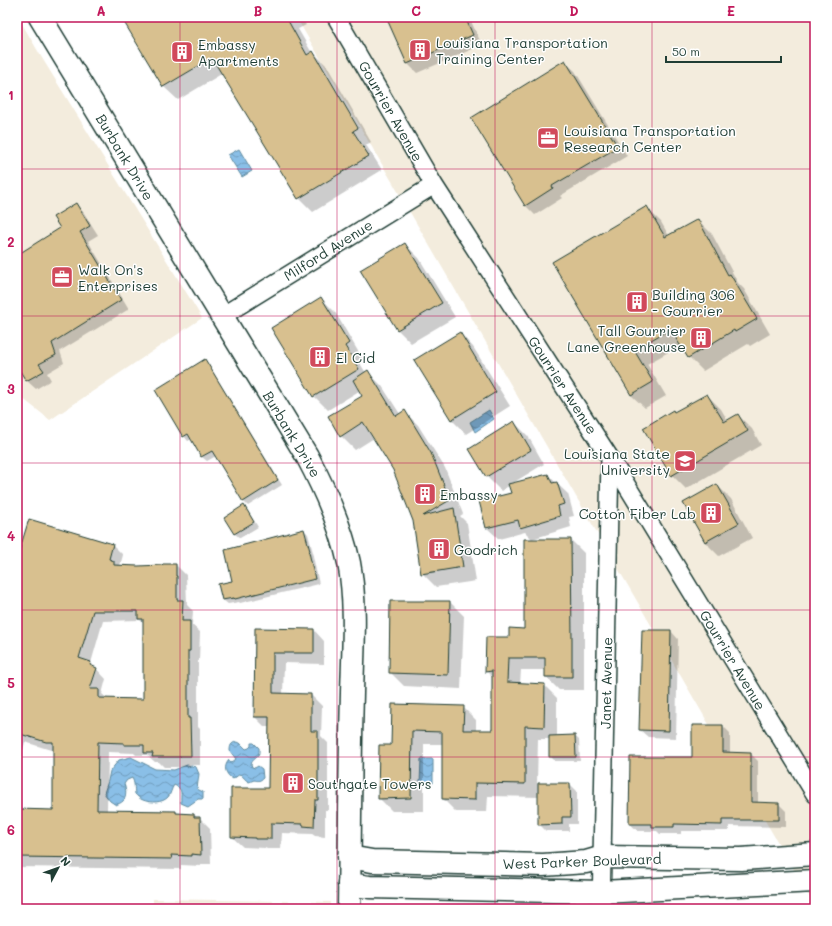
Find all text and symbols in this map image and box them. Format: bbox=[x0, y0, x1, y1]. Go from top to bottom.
text: A bbox=[96, 2, 106, 19]
text: B bbox=[254, 2, 263, 19]
text: C bbox=[411, 2, 421, 19]
text: D bbox=[569, 2, 579, 19]
text: E bbox=[727, 2, 735, 19]
place label: Louisiana Transportation Training Center bbox=[436, 33, 608, 68]
place label: Embassy Apartments bbox=[198, 35, 279, 70]
building icon: Louisiana Transportation Training Center bbox=[407, 37, 433, 63]
scale bar bbox=[666, 38, 781, 64]
building icon: Embassy Apartments bbox=[169, 39, 195, 65]
text: 50 m bbox=[672, 43, 700, 59]
street label: Gourrier Avenue bbox=[354, 57, 428, 165]
text: 1 bbox=[8, 86, 14, 103]
street label: Burbank Drive bbox=[92, 110, 158, 204]
place label: Louisiana Transportation Research Center bbox=[564, 121, 736, 156]
office icon: Louisiana Transportation Research Center bbox=[535, 125, 561, 151]
street label: Milford Avenue bbox=[280, 215, 376, 285]
text: 2 bbox=[7, 233, 15, 250]
place label: Walk On's Enterprises bbox=[78, 260, 158, 295]
office icon: Walk On's Enterprises bbox=[49, 264, 75, 290]
place label: Building 306 - Gourrier bbox=[652, 285, 735, 320]
building icon: Building 306 - Gourrier bbox=[624, 289, 650, 315]
place label: Tall Gourrier Lane Greenhouse bbox=[567, 321, 686, 356]
building icon: Tall Gourrier Lane Greenhouse bbox=[688, 325, 714, 351]
street label: Gourrier Avenue bbox=[524, 332, 602, 438]
building icon: El Cid bbox=[307, 344, 333, 370]
place label: El Cid bbox=[336, 348, 375, 367]
text: 3 bbox=[7, 380, 15, 397]
street label: Burbank Drive bbox=[259, 387, 325, 481]
place label: Louisiana State University bbox=[564, 444, 670, 479]
school or university icon: Louisiana State University bbox=[672, 448, 698, 474]
building icon: Embassy bbox=[412, 481, 438, 507]
place label: Embassy bbox=[440, 485, 498, 504]
building icon: Cotton Fiber Lab bbox=[698, 500, 724, 526]
place label: Cotton Fiber Lab bbox=[579, 504, 696, 523]
text: 4 bbox=[7, 527, 15, 544]
building icon: Goodrich bbox=[426, 536, 452, 562]
place label: Goodrich bbox=[454, 540, 517, 559]
street label: Gourrier Avenue bbox=[696, 607, 770, 713]
street label: Janet Avenue bbox=[596, 637, 616, 729]
text: 5 bbox=[7, 674, 15, 691]
building icon: Southgate Towers bbox=[280, 770, 306, 796]
place label: Southgate Towers bbox=[308, 774, 432, 793]
text: 6 bbox=[7, 821, 15, 838]
north arrow bbox=[38, 848, 78, 888]
street label: West Parker Boulevard bbox=[502, 849, 662, 873]
text: N bbox=[58, 853, 74, 869]

